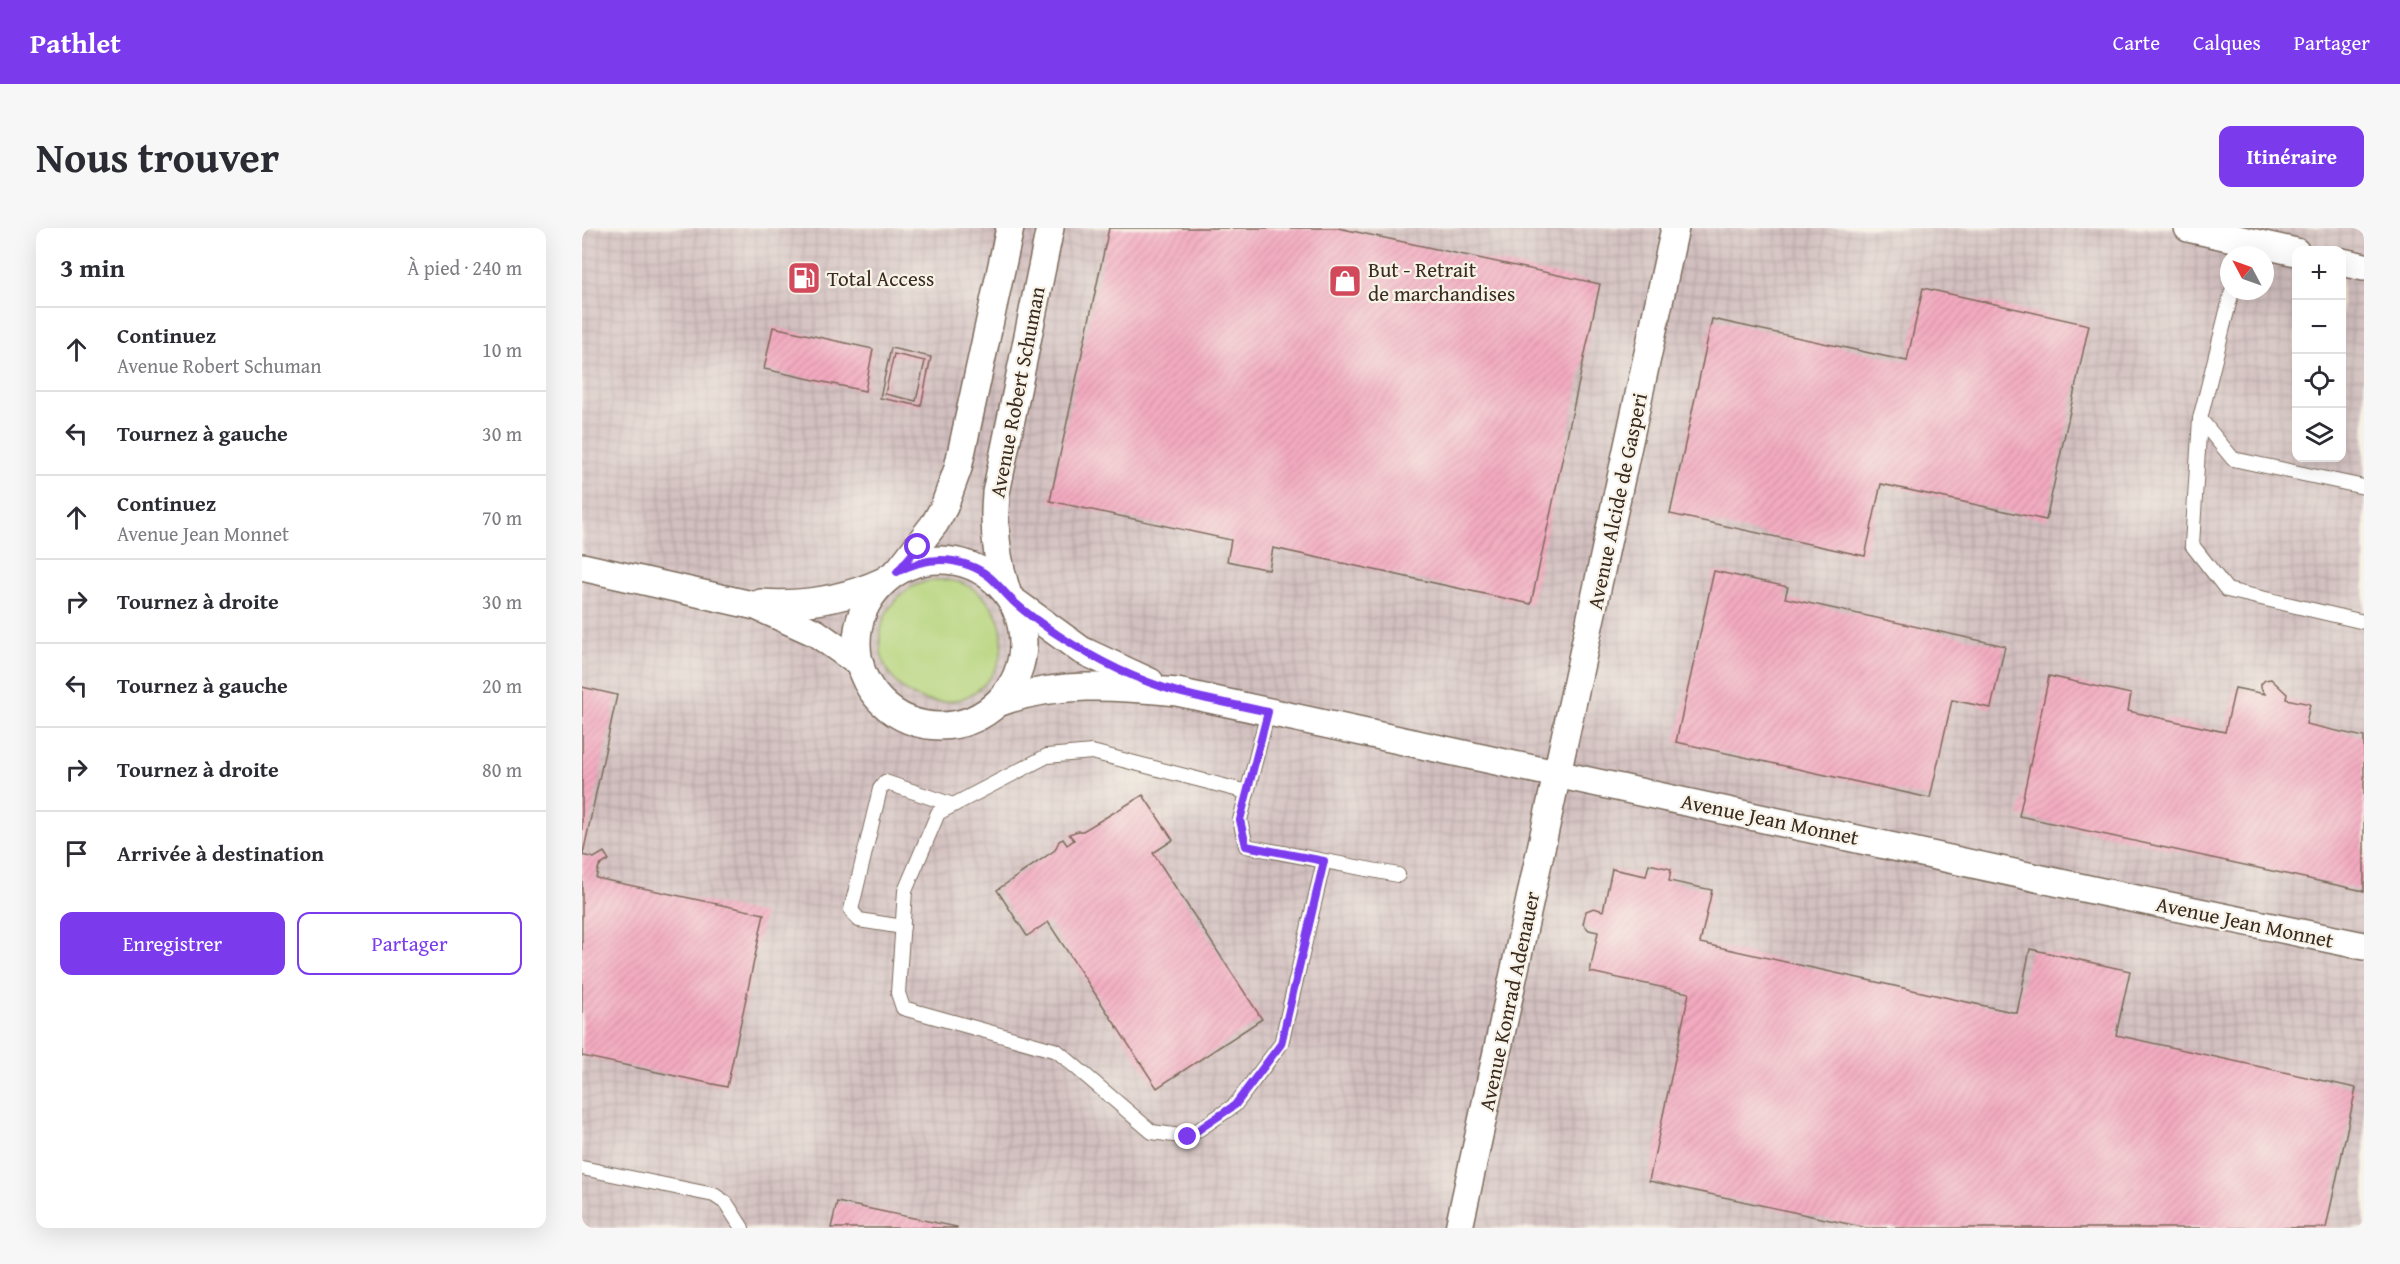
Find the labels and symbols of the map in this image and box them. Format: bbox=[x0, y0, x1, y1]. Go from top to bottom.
north arrow bbox=[2220, 246, 2274, 300]
place label: But - Retrait de marchandises bbox=[1368, 254, 1515, 309]
fuel station icon: Total Access bbox=[786, 260, 822, 296]
place label: Total Access bbox=[827, 263, 934, 294]
shop icon: But - Retrait de marchandises bbox=[1327, 263, 1363, 299]
street label: Avenue Robert Schuman bbox=[981, 283, 1053, 500]
street label: Avenue Alcide de Gasperi bbox=[1579, 390, 1655, 612]
route start bbox=[904, 533, 930, 559]
street label: Avenue Jean Monnet bbox=[1678, 785, 1862, 853]
street label: Avenue Konrad Adenauer bbox=[1471, 888, 1547, 1114]
street label: Avenue Jean Monnet bbox=[2153, 888, 2337, 956]
route end bbox=[1174, 1123, 1200, 1149]

